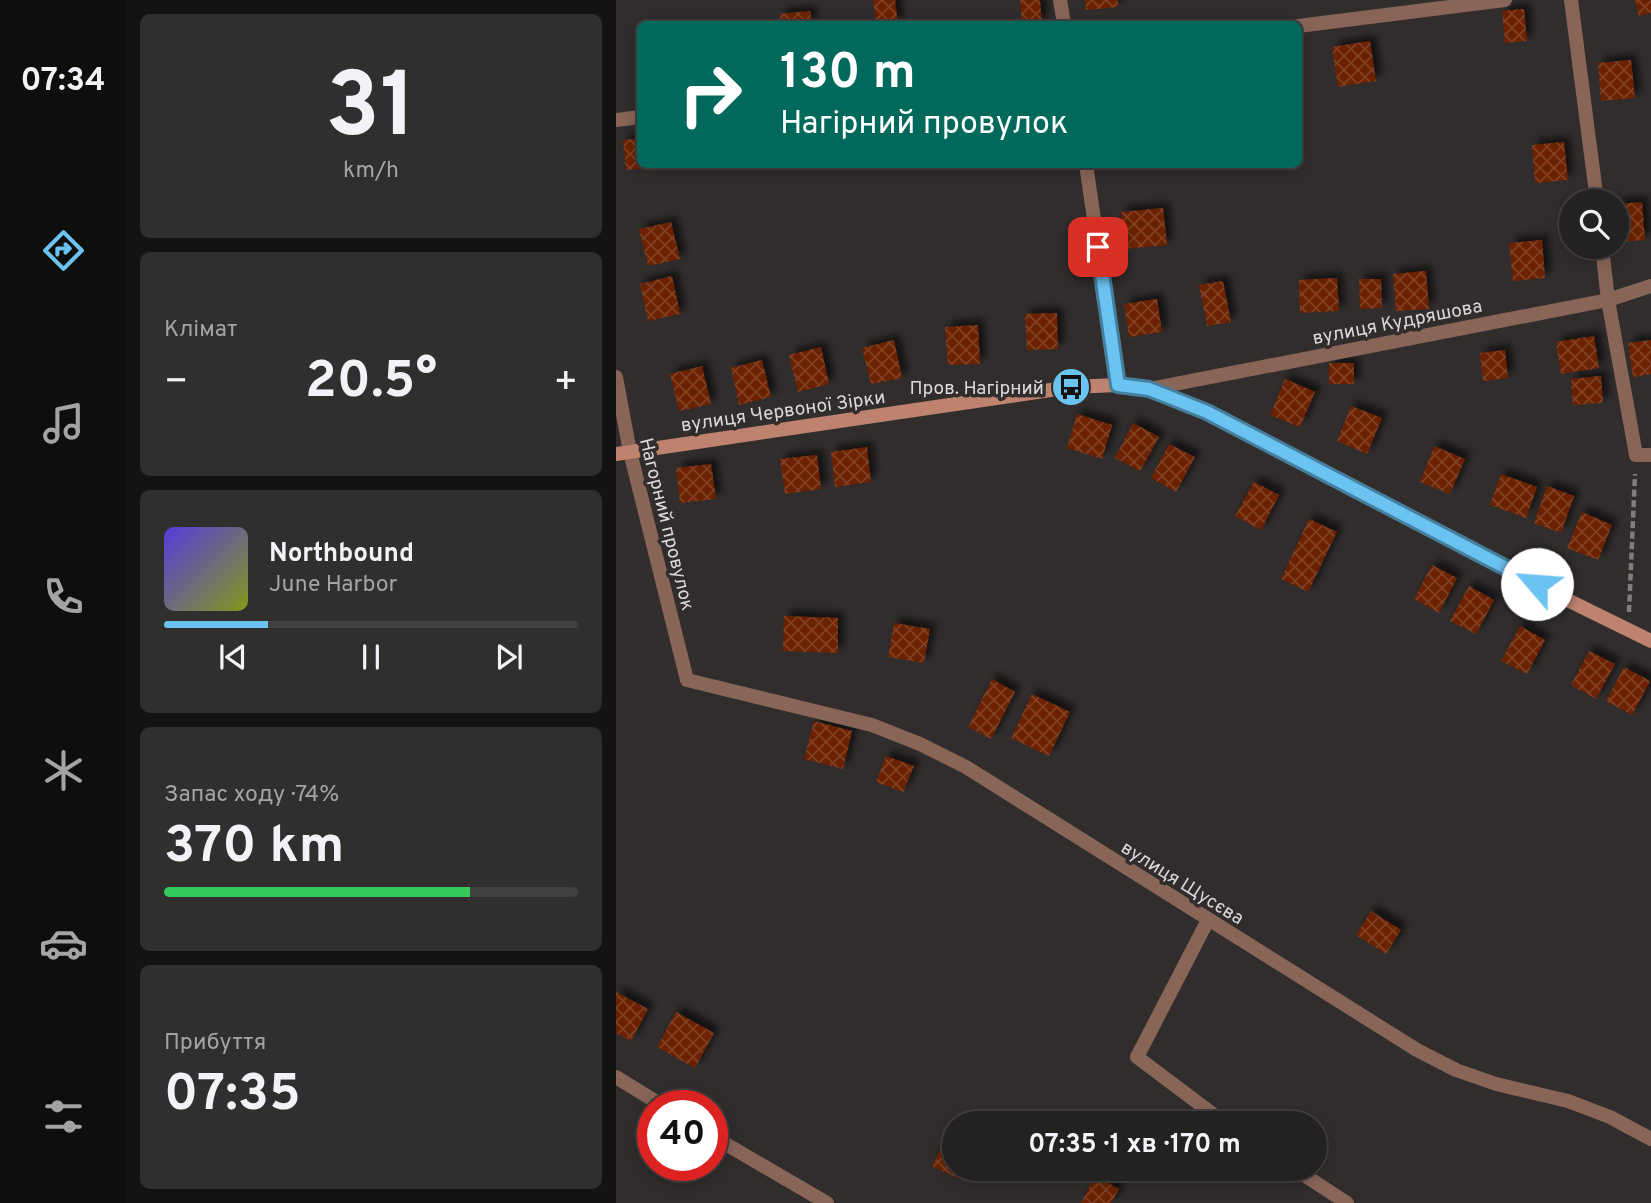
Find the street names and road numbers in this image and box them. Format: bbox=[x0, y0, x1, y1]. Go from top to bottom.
street label: вулиця Кудряшова bbox=[1310, 295, 1484, 351]
street label: вулиця Червоної Зірки bbox=[679, 386, 887, 438]
street label: Нагорний провулок bbox=[633, 436, 699, 613]
street label: вулиця Щусєва bbox=[1116, 836, 1248, 931]

